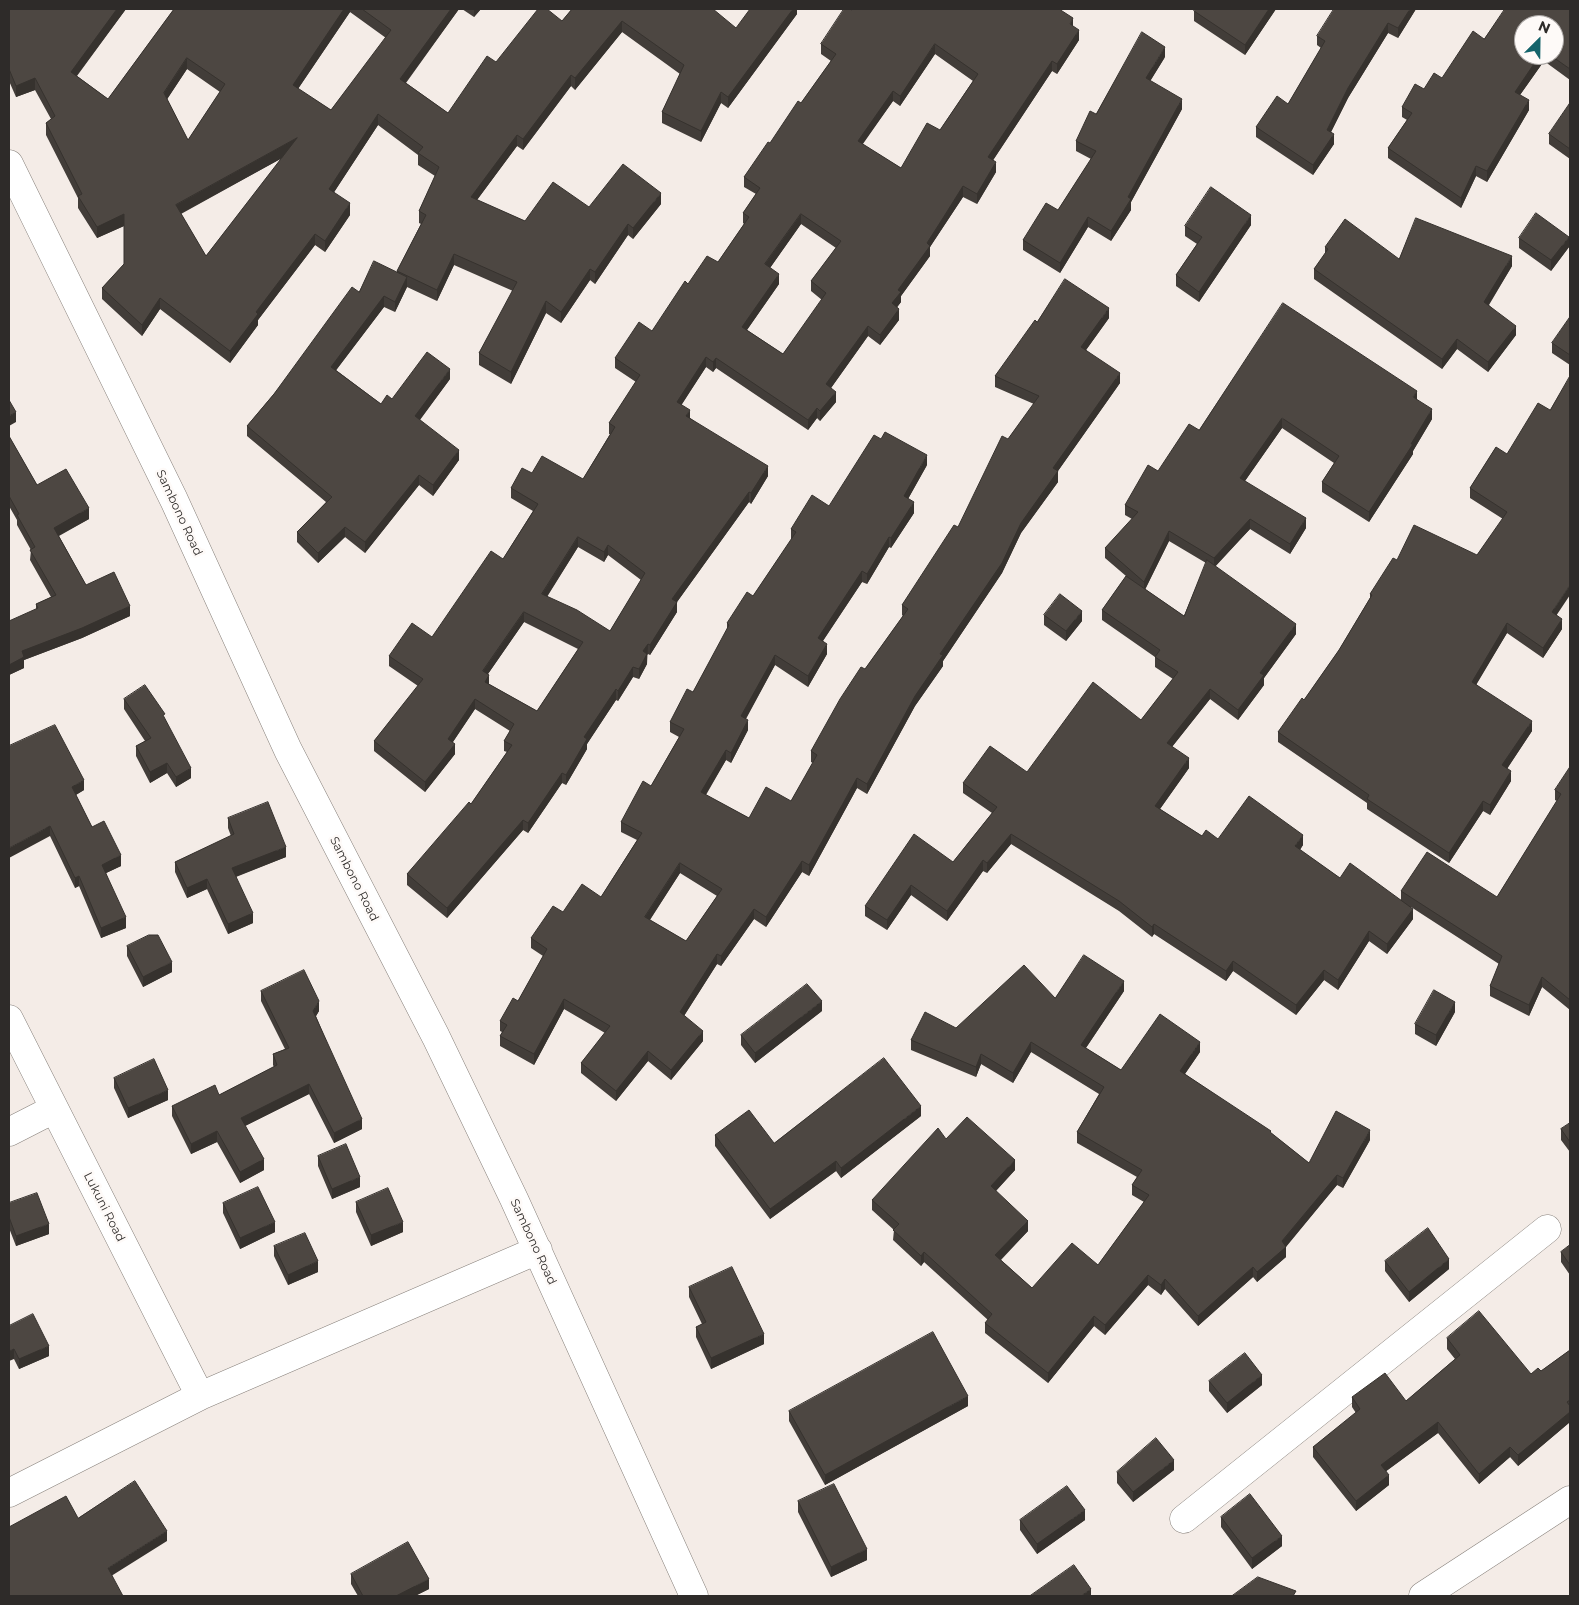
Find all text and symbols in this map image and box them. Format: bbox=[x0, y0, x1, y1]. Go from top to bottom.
north arrow bbox=[1514, 15, 1564, 65]
text: N bbox=[1536, 17, 1553, 38]
street label: Sambono Road bbox=[153, 468, 205, 558]
street label: Sambono Road bbox=[326, 834, 382, 924]
street label: Lukuni Road bbox=[80, 1170, 128, 1244]
street label: Sambono Road bbox=[507, 1197, 559, 1287]

